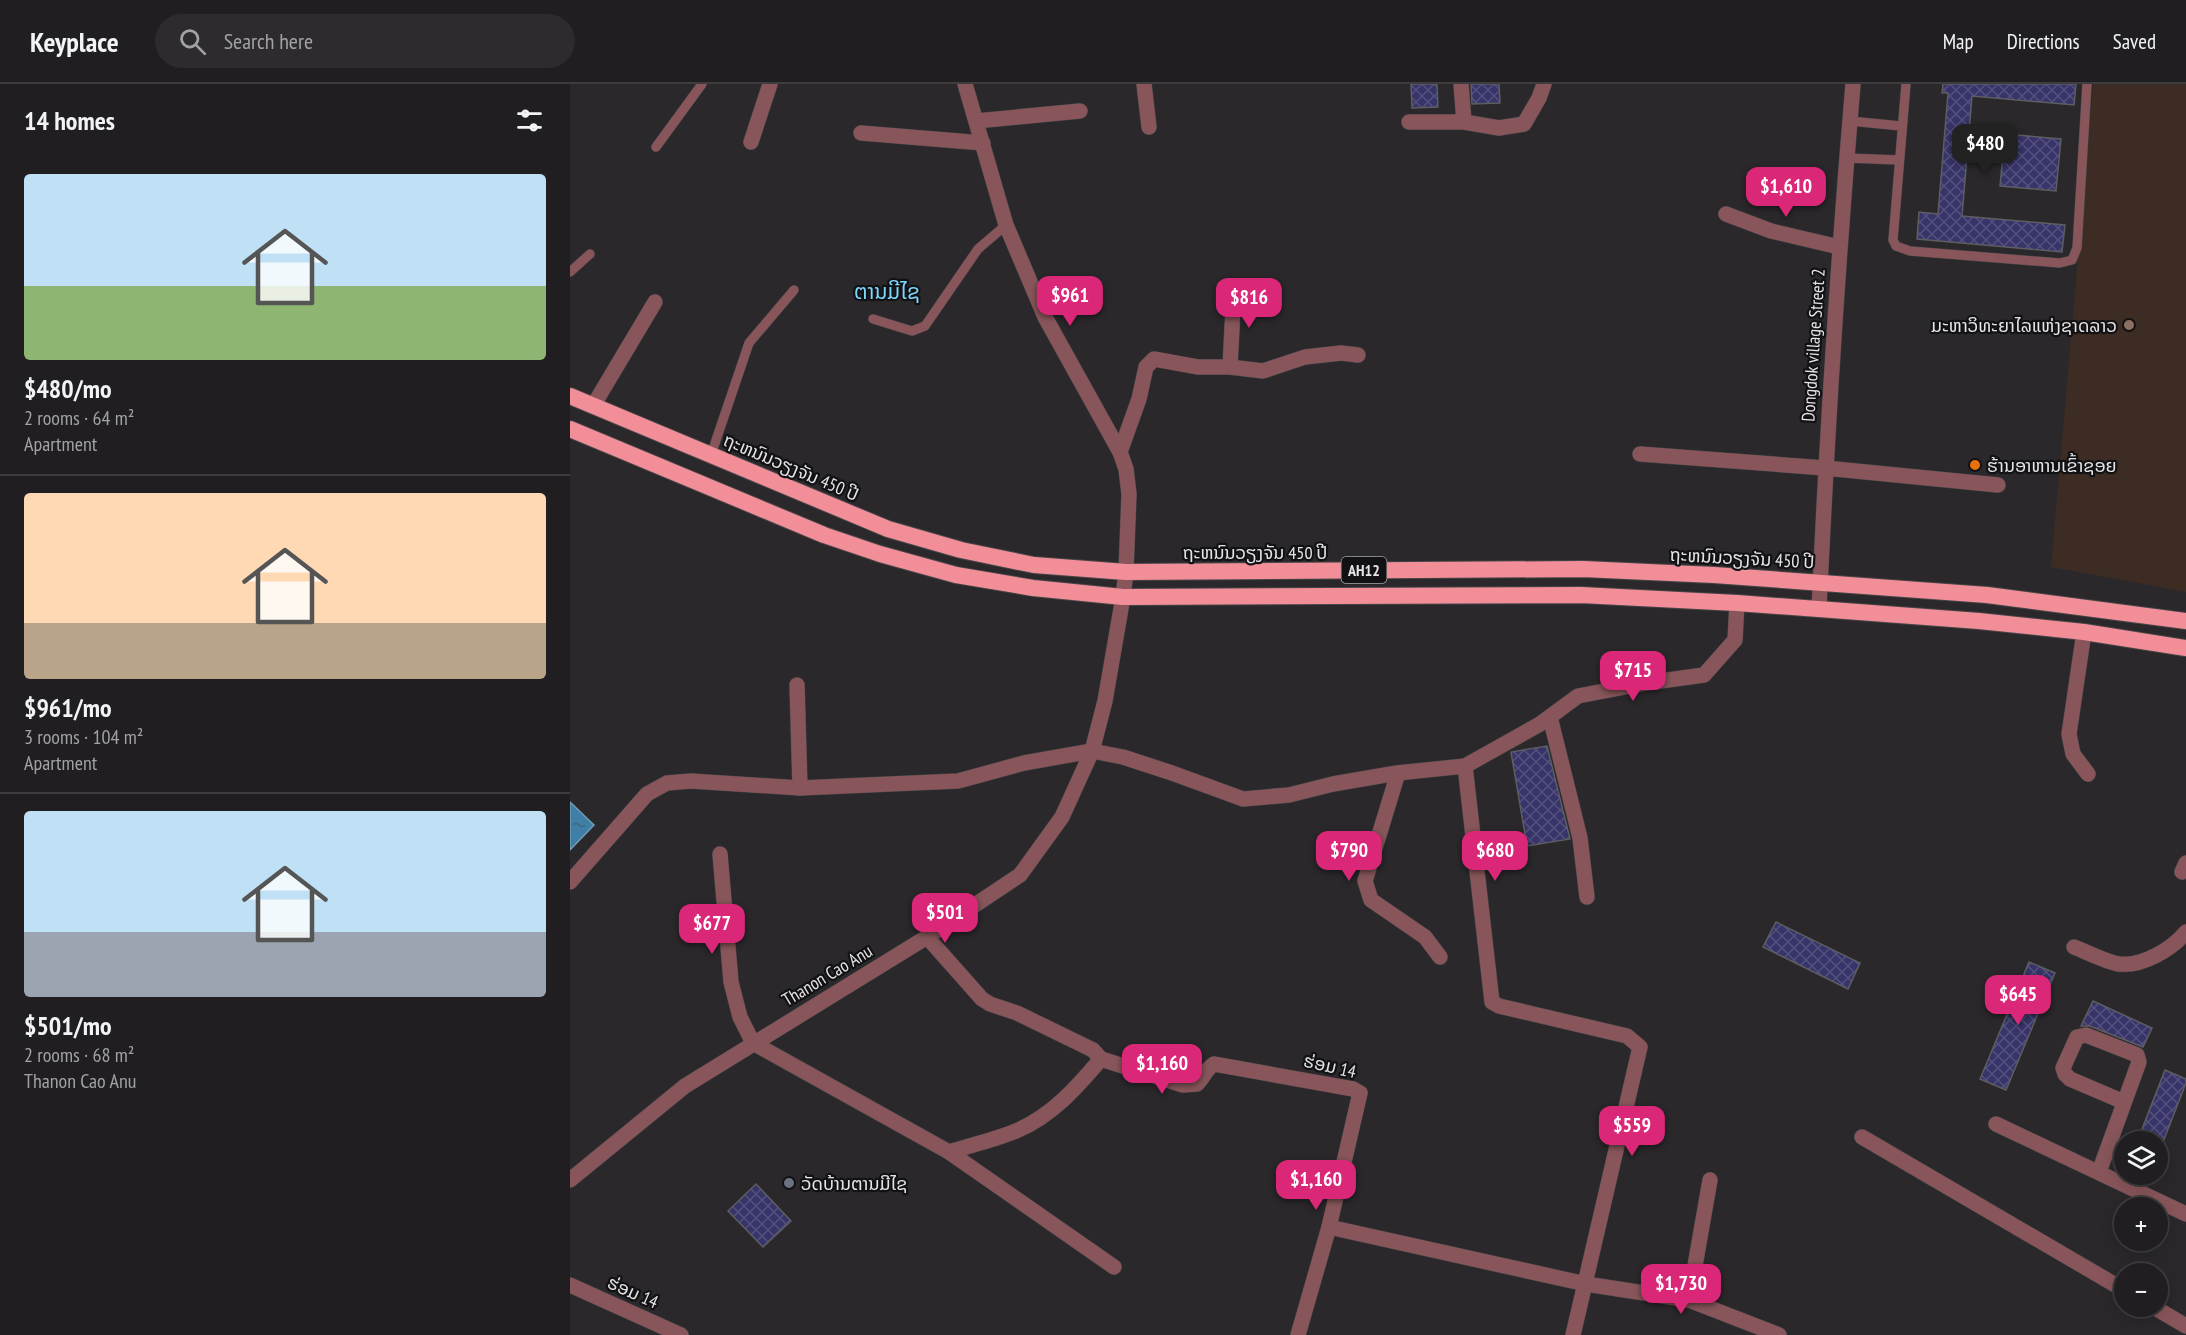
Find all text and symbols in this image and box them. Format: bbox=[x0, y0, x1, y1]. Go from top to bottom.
search box bbox=[155, 14, 575, 68]
text: Keyplace bbox=[30, 23, 119, 60]
icon: search bbox=[176, 25, 209, 58]
text: Search here bbox=[224, 27, 313, 55]
text: Map bbox=[1943, 28, 1974, 55]
text: Directions bbox=[2007, 28, 2080, 55]
text: Saved bbox=[2113, 28, 2156, 55]
text: 14 homes bbox=[24, 104, 115, 137]
icon: filters bbox=[513, 104, 546, 137]
pin: $480 bbox=[1949, 124, 2021, 175]
text: $480 bbox=[1966, 130, 2004, 156]
pin: $1,610 bbox=[1737, 167, 1835, 218]
text: $1,610 bbox=[1760, 173, 1812, 199]
icon: home bbox=[231, 213, 339, 321]
street label: Dongdok village Street 2 bbox=[1796, 268, 1830, 422]
pin: $961 bbox=[1034, 276, 1106, 327]
district label: ຕານມີໄຊ bbox=[854, 278, 920, 305]
pin: $816 bbox=[1213, 278, 1285, 329]
text: $961 bbox=[1051, 282, 1089, 308]
text: $816 bbox=[1230, 284, 1268, 310]
place label: ມະຫາວິທະຍາໄລແຫ່ງຊາດລາວ bbox=[1931, 314, 2117, 337]
marker: ມະຫາວິທະຍາໄລແຫ່ງຊາດລາວ bbox=[2122, 318, 2136, 332]
text: $480/mo bbox=[24, 372, 112, 405]
text: 2 rooms · 64 m² bbox=[24, 405, 134, 431]
street label: ຖະຫນົນວຽງຈັນ 450 ປີ bbox=[720, 428, 862, 506]
text: Apartment bbox=[24, 431, 97, 457]
place label: ຮ້ານອາຫານເຂົ້າຊອຍ bbox=[1987, 453, 2117, 477]
marker: ຮ້ານອາຫານເຂົ້າຊອຍ bbox=[1968, 458, 1982, 472]
icon: home bbox=[231, 532, 339, 640]
street label: ຖະຫນົນວຽງຈັນ 450 ປີ bbox=[1183, 541, 1327, 564]
street label: ຖະຫນົນວຽງຈັນ 450 ປີ bbox=[1669, 543, 1815, 573]
road number: AH12 bbox=[1342, 557, 1386, 583]
pin: $715 bbox=[1597, 651, 1669, 702]
text: $715 bbox=[1614, 657, 1652, 683]
text: $961/mo bbox=[24, 691, 112, 724]
text: 3 rooms · 104 m² bbox=[24, 724, 143, 750]
text: Apartment bbox=[24, 750, 97, 776]
pin: $790 bbox=[1313, 831, 1385, 882]
pin: $680 bbox=[1459, 831, 1531, 882]
text: $790 bbox=[1330, 837, 1368, 863]
text: $680 bbox=[1476, 837, 1514, 863]
icon: home bbox=[231, 850, 339, 958]
pin: $501 bbox=[909, 893, 981, 944]
text: $501 bbox=[926, 899, 964, 925]
pin: $677 bbox=[676, 904, 748, 955]
text: $677 bbox=[693, 910, 731, 936]
street label: Thanon Cao Anu bbox=[778, 939, 876, 1011]
pin: $645 bbox=[1982, 975, 2054, 1026]
text: $645 bbox=[1999, 981, 2037, 1007]
text: $501/mo bbox=[24, 1009, 112, 1042]
text: 2 rooms · 68 m² bbox=[24, 1042, 134, 1068]
pin: $1,160 bbox=[1113, 1044, 1211, 1095]
street label: ຮ່ອມ 14 bbox=[1301, 1049, 1359, 1083]
text: $1,160 bbox=[1136, 1050, 1188, 1076]
text: Thanon Cao Anu bbox=[24, 1068, 136, 1094]
pin: $559 bbox=[1596, 1106, 1668, 1157]
text: $559 bbox=[1613, 1112, 1651, 1138]
map controls bbox=[2114, 1131, 2168, 1317]
button: layers bbox=[2114, 1131, 2168, 1185]
pin: $1,160 bbox=[1267, 1160, 1365, 1211]
text: $1,160 bbox=[1290, 1166, 1342, 1192]
place label: ວັດບ້ານຕານມີໄຊ bbox=[801, 1172, 907, 1195]
marker: ວັດບ້ານຕານມີໄຊ bbox=[782, 1176, 796, 1190]
button: + bbox=[2114, 1197, 2168, 1251]
button: − bbox=[2114, 1263, 2168, 1317]
pin: $1,730 bbox=[1632, 1264, 1730, 1315]
text: $1,730 bbox=[1655, 1270, 1707, 1296]
street label: ຮ່ອມ 14 bbox=[604, 1271, 662, 1313]

